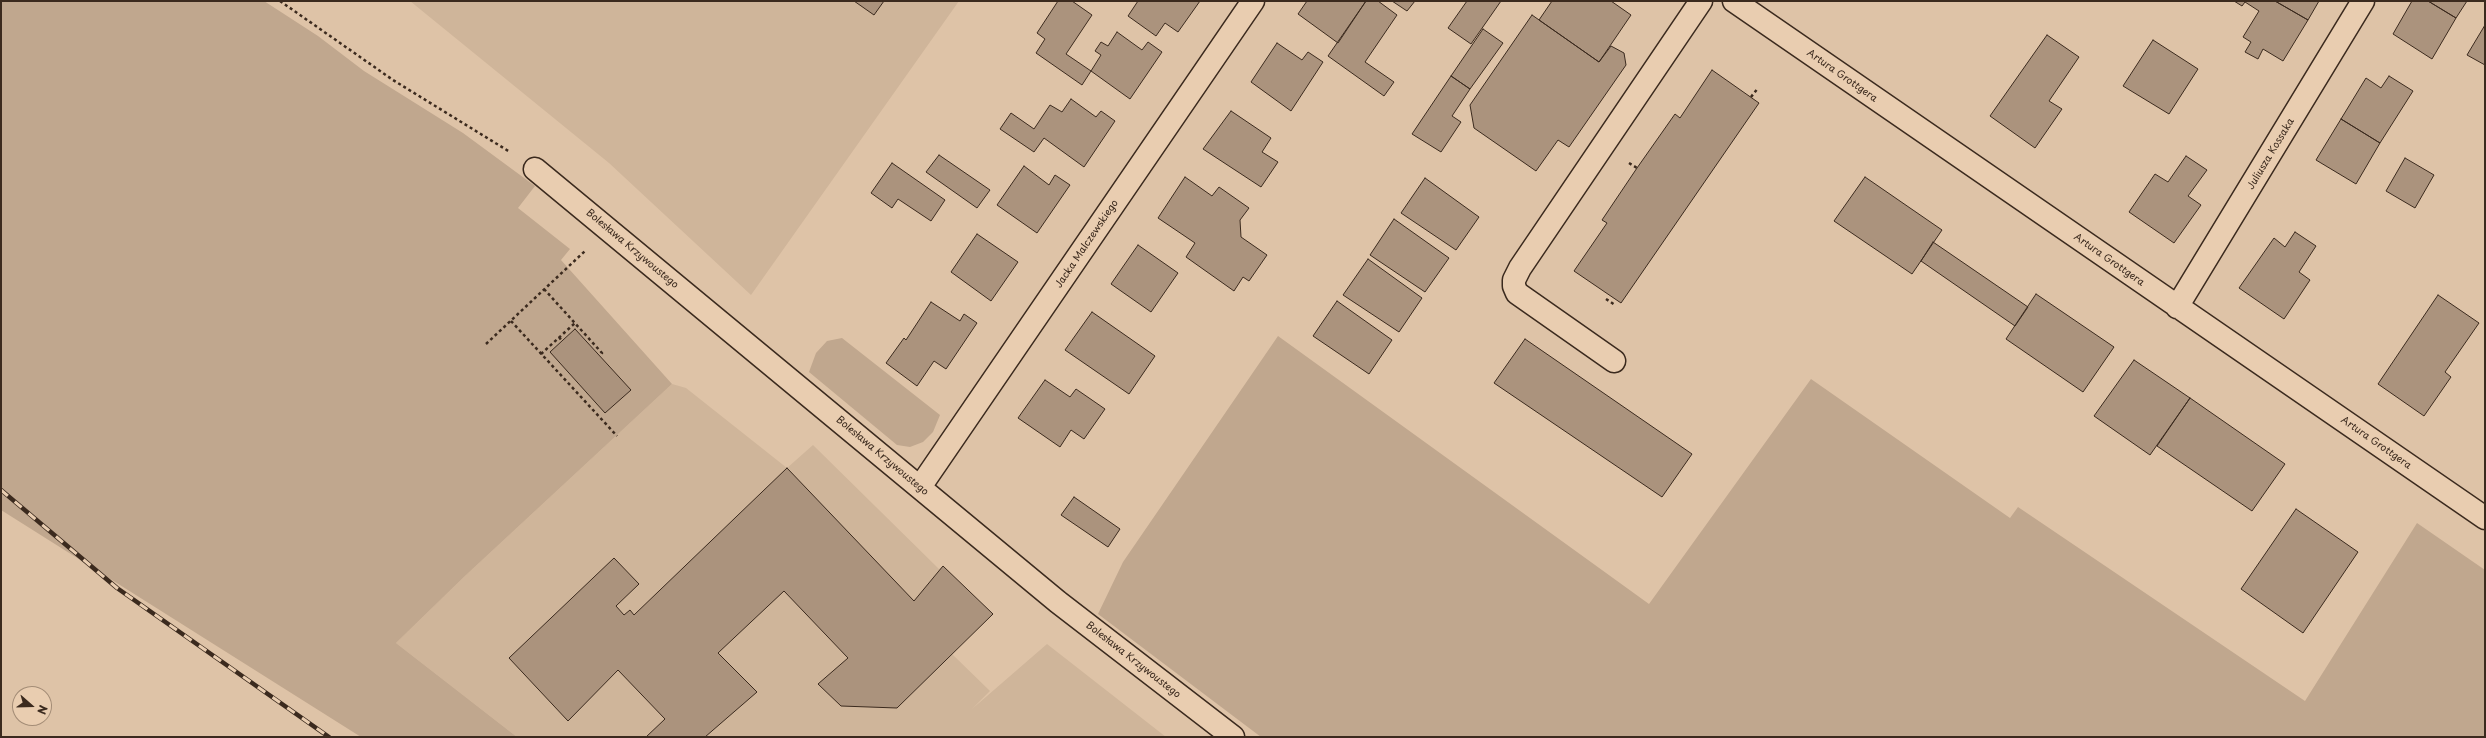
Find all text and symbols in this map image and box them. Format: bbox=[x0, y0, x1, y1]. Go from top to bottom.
street label: Artura Grottgera bbox=[1804, 47, 1880, 105]
street label: Juliusza Kossaka bbox=[2245, 116, 2297, 192]
street label: Jacka Malczewskiego bbox=[1053, 198, 1121, 290]
street label: Bolesława Krzywoustego bbox=[583, 207, 681, 291]
street label: Artura Grottgera bbox=[2071, 231, 2147, 289]
street label: Bolesława Krzywoustego bbox=[833, 414, 931, 498]
street label: Artura Grottgera bbox=[2338, 414, 2414, 472]
street label: Bolesława Krzywoustego bbox=[1083, 619, 1183, 701]
north arrow bbox=[12, 686, 52, 726]
text: N bbox=[33, 703, 52, 717]

